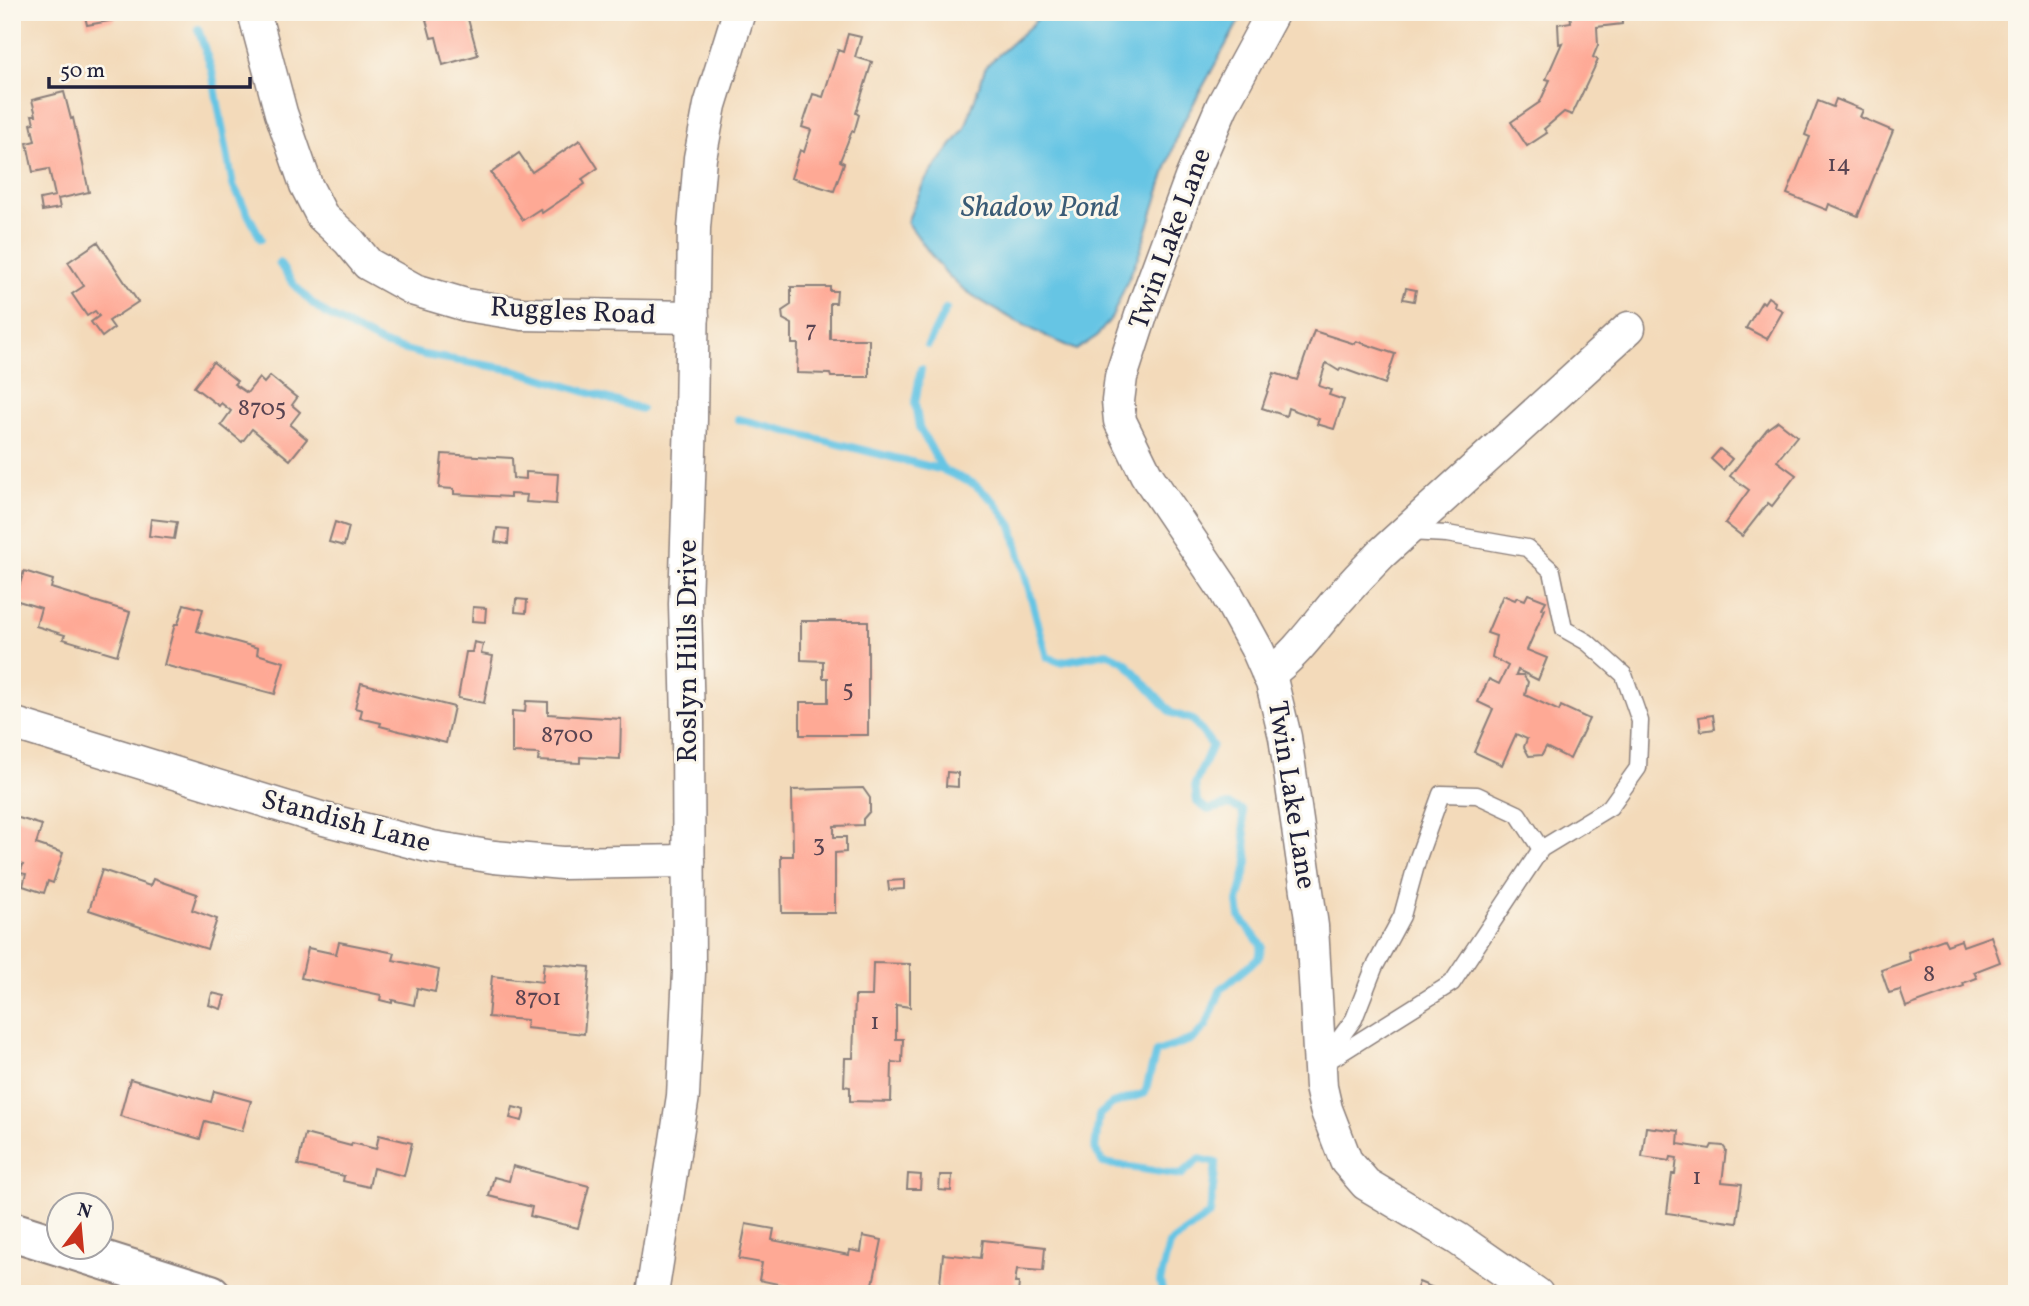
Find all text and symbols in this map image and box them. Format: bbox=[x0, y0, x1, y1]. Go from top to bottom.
scale bar bbox=[49, 46, 250, 90]
text: 50 m bbox=[60, 57, 105, 86]
street label: Twin Lake Lane bbox=[1120, 143, 1222, 335]
house number: 14 bbox=[1827, 148, 1851, 182]
water label: Shadow Pond bbox=[961, 187, 1119, 229]
street label: Ruggles Road bbox=[489, 288, 657, 336]
house number: 7 bbox=[805, 314, 817, 348]
house number: 8705 bbox=[238, 392, 286, 426]
street label: Roslyn Hills Drive bbox=[669, 539, 708, 763]
house number: 5 bbox=[842, 673, 854, 707]
street label: Twin Lake Lane bbox=[1257, 698, 1325, 892]
house number: 8700 bbox=[541, 719, 593, 753]
street label: Standish Lane bbox=[257, 781, 435, 863]
house number: 3 bbox=[813, 828, 825, 862]
house number: 8 bbox=[1923, 958, 1935, 992]
house number: 8701 bbox=[515, 982, 561, 1016]
house number: 1 bbox=[870, 1006, 880, 1040]
house number: 1 bbox=[1692, 1161, 1702, 1195]
north arrow bbox=[46, 1190, 116, 1260]
text: N bbox=[74, 1197, 95, 1226]

